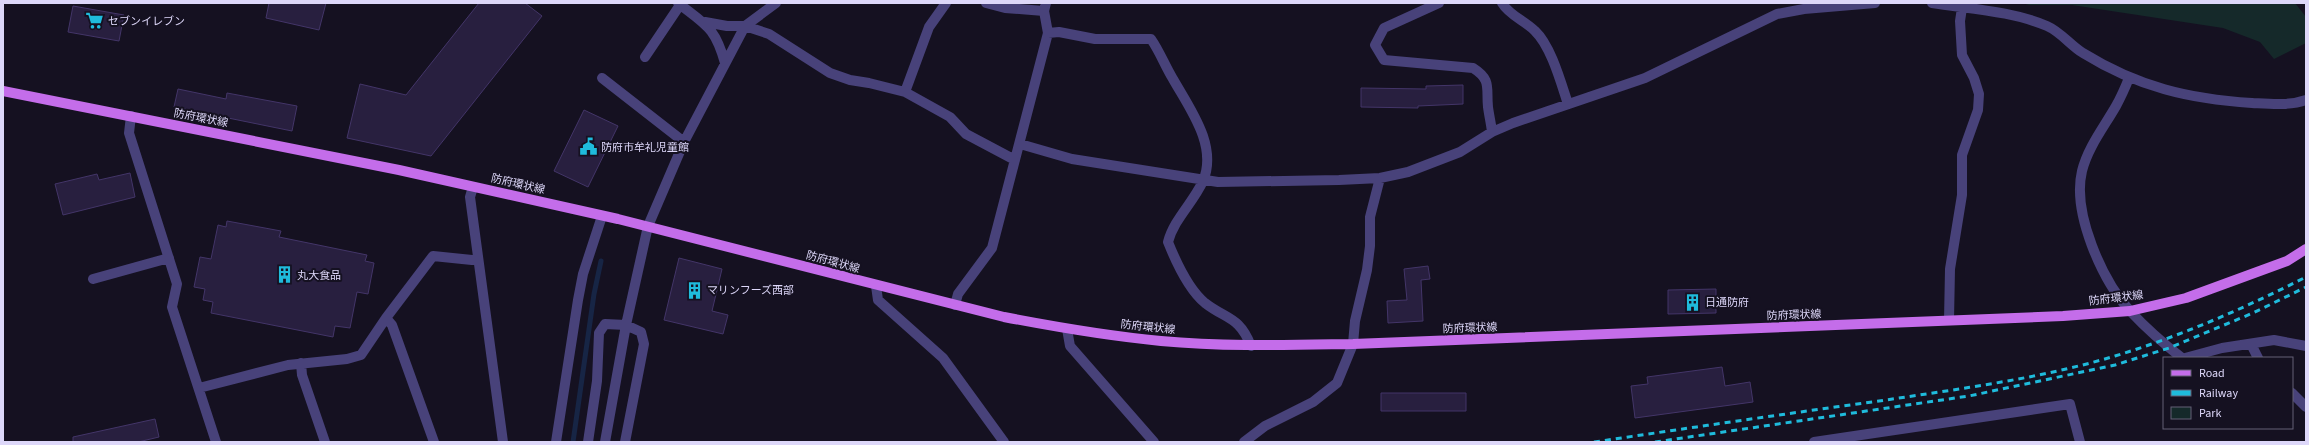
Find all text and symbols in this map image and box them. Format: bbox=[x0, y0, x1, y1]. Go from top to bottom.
supermarket icon: セブンイレブン bbox=[85, 11, 105, 31]
place label: セブンイレブン bbox=[108, 14, 185, 29]
street label: 防府環状線 bbox=[173, 105, 229, 131]
public building icon: 防府市牟礼児童館 bbox=[578, 137, 598, 157]
place label: 防府市牟礼児童館 bbox=[601, 140, 689, 155]
street label: 防府環状線 bbox=[490, 171, 546, 197]
street label: 防府環状線 bbox=[804, 248, 862, 276]
building icon: 丸大食品 bbox=[274, 265, 294, 285]
place label: 丸大食品 bbox=[297, 268, 341, 283]
building icon: マリンフーズ西部 bbox=[684, 280, 704, 300]
place label: マリンフーズ西部 bbox=[707, 283, 794, 298]
street label: 防府環状線 bbox=[2088, 287, 2144, 309]
building icon: 日通防府 bbox=[1682, 292, 1702, 312]
place label: 日通防府 bbox=[1705, 295, 1749, 310]
street label: 防府環状線 bbox=[1766, 307, 1822, 323]
street label: 防府環状線 bbox=[1120, 317, 1176, 337]
street label: 防府環状線 bbox=[1442, 320, 1498, 336]
legend bbox=[2163, 357, 2293, 429]
text: Road bbox=[2199, 365, 2225, 382]
text: Railway bbox=[2199, 385, 2238, 402]
text: Park bbox=[2199, 405, 2221, 422]

